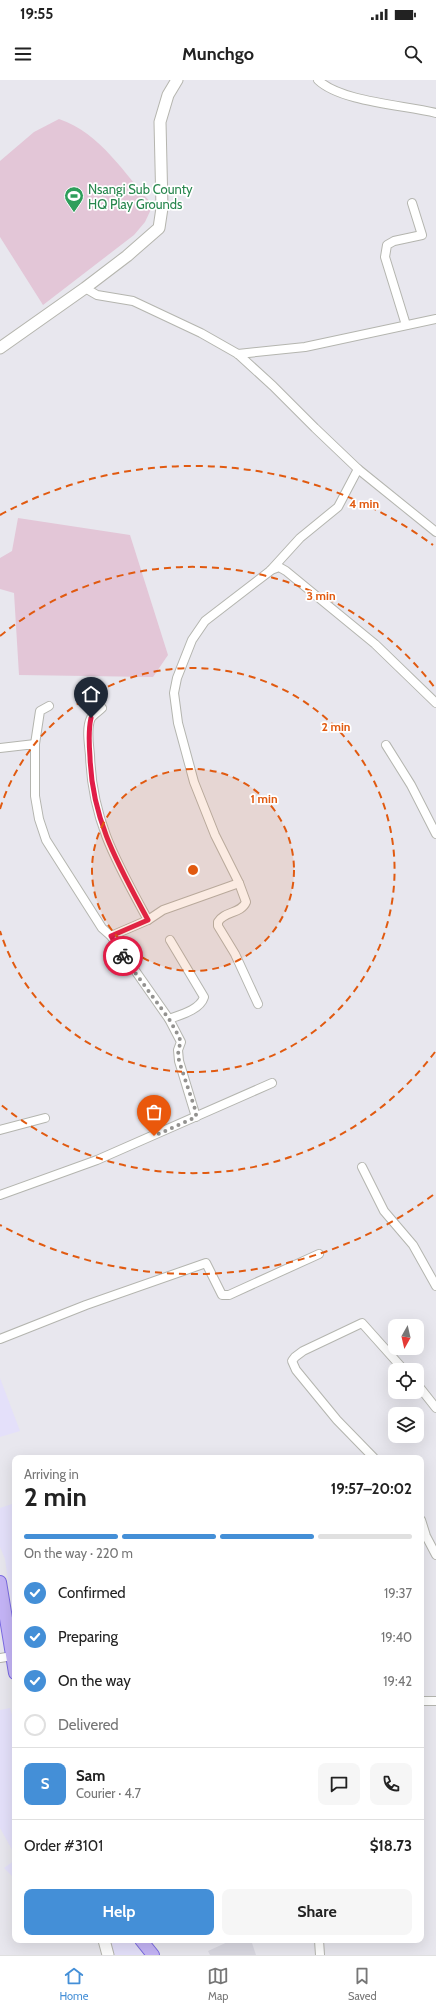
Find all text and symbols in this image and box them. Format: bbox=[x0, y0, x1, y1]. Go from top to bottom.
text: 19:55 bbox=[20, 5, 53, 23]
icon: menu bbox=[12, 43, 34, 65]
text: Munchgo bbox=[182, 43, 254, 65]
icon: search bbox=[402, 43, 424, 65]
place label: Nsangi Sub County HQ Play Grounds bbox=[88, 181, 193, 212]
sports icon: Nsangi Sub County HQ Play Grounds bbox=[63, 185, 85, 213]
text: 4 min bbox=[349, 496, 379, 511]
text: 3 min bbox=[306, 588, 336, 603]
pin bbox=[74, 677, 108, 718]
icon: home bbox=[80, 683, 102, 705]
text: 2 min bbox=[322, 719, 350, 734]
text: 1 min bbox=[250, 791, 278, 806]
centre of rings bbox=[186, 863, 200, 877]
courier bbox=[103, 936, 143, 976]
icon: bike bbox=[112, 945, 134, 967]
pin bbox=[137, 1095, 171, 1136]
icon: bag bbox=[143, 1101, 165, 1123]
north arrow bbox=[388, 1319, 424, 1355]
map controls bbox=[388, 1319, 424, 1443]
button: locate bbox=[388, 1363, 424, 1399]
button: layers bbox=[388, 1407, 424, 1443]
text: Arriving in bbox=[24, 1466, 79, 1482]
text: 19:57–20:02 bbox=[331, 1480, 412, 1498]
text: 2 min bbox=[24, 1481, 87, 1513]
text: On the way · 220 m bbox=[24, 1545, 133, 1561]
icon: check bbox=[24, 1582, 46, 1604]
text: Confirmed bbox=[58, 1584, 126, 1602]
text: 19:37 bbox=[384, 1585, 412, 1601]
icon: check bbox=[24, 1626, 46, 1648]
text: Preparing bbox=[58, 1628, 118, 1646]
text: 19:40 bbox=[381, 1629, 412, 1645]
icon: check bbox=[24, 1670, 46, 1692]
text: On the way bbox=[58, 1672, 131, 1690]
text: 19:42 bbox=[383, 1673, 412, 1689]
text: Delivered bbox=[58, 1716, 119, 1734]
button: chat bbox=[318, 1763, 360, 1805]
button: phone bbox=[370, 1763, 412, 1805]
text: Sam bbox=[76, 1767, 105, 1785]
text: S bbox=[41, 1775, 49, 1793]
text: Courier · 4.7 bbox=[76, 1785, 141, 1801]
text: Order #3101 bbox=[24, 1837, 103, 1855]
text: $18.73 bbox=[370, 1837, 412, 1855]
button: Help bbox=[24, 1889, 214, 1935]
button: Share bbox=[222, 1889, 412, 1935]
tab: Home bbox=[59, 1965, 88, 2003]
tab: Map bbox=[207, 1965, 229, 2003]
tab: Saved bbox=[348, 1965, 377, 2003]

